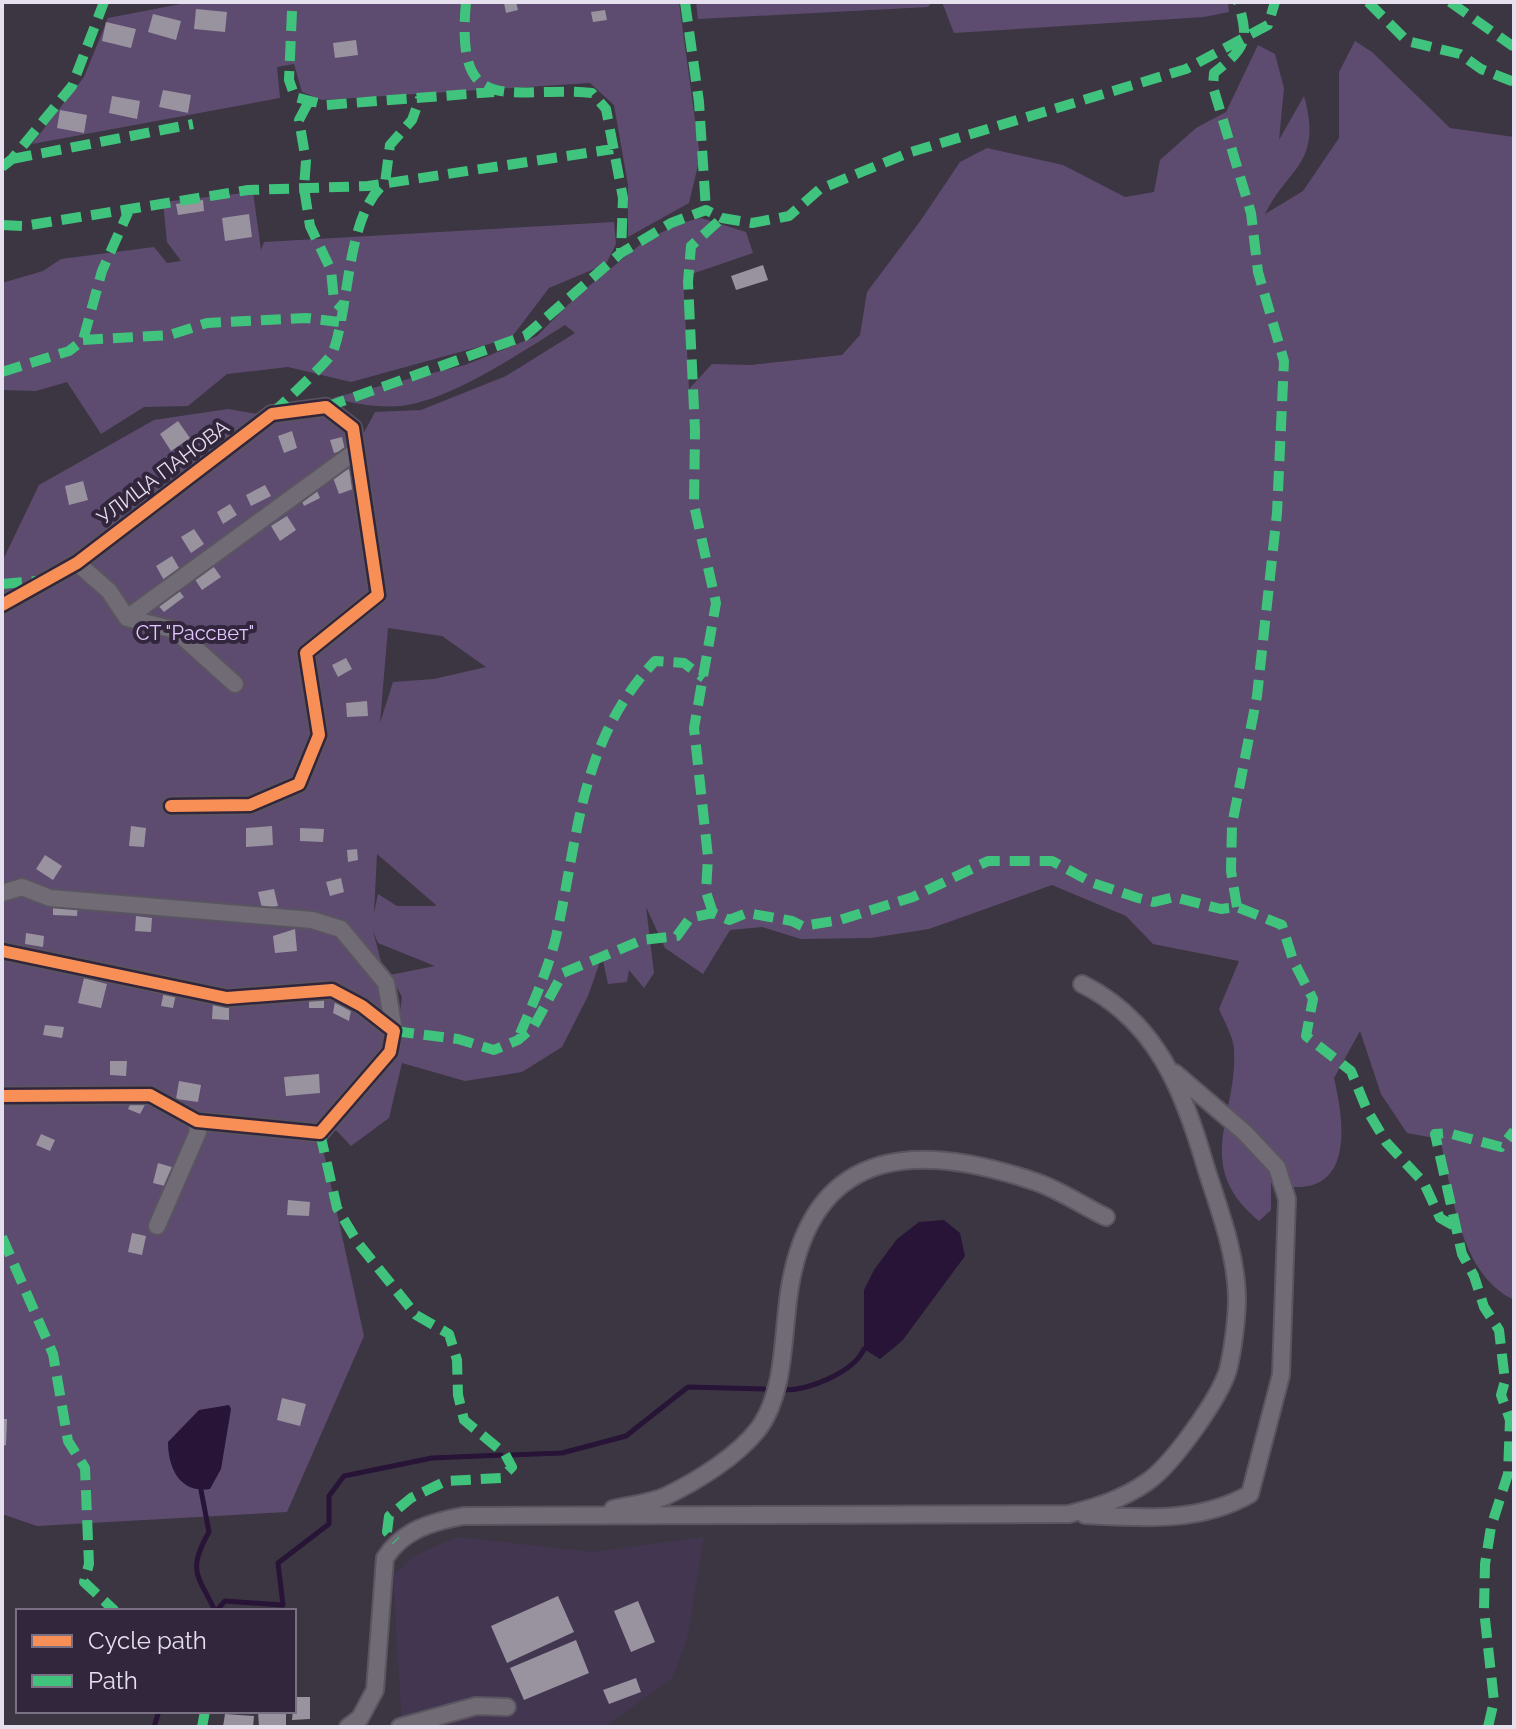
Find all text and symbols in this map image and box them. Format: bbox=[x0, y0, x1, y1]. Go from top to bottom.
street label: УЛИЦА ПАНОВА bbox=[92, 414, 234, 529]
park label: СТ "Рассвет" bbox=[136, 621, 254, 645]
legend bbox=[16, 1609, 296, 1713]
text: Cycle path bbox=[88, 1626, 207, 1655]
text: Path bbox=[88, 1666, 138, 1695]

